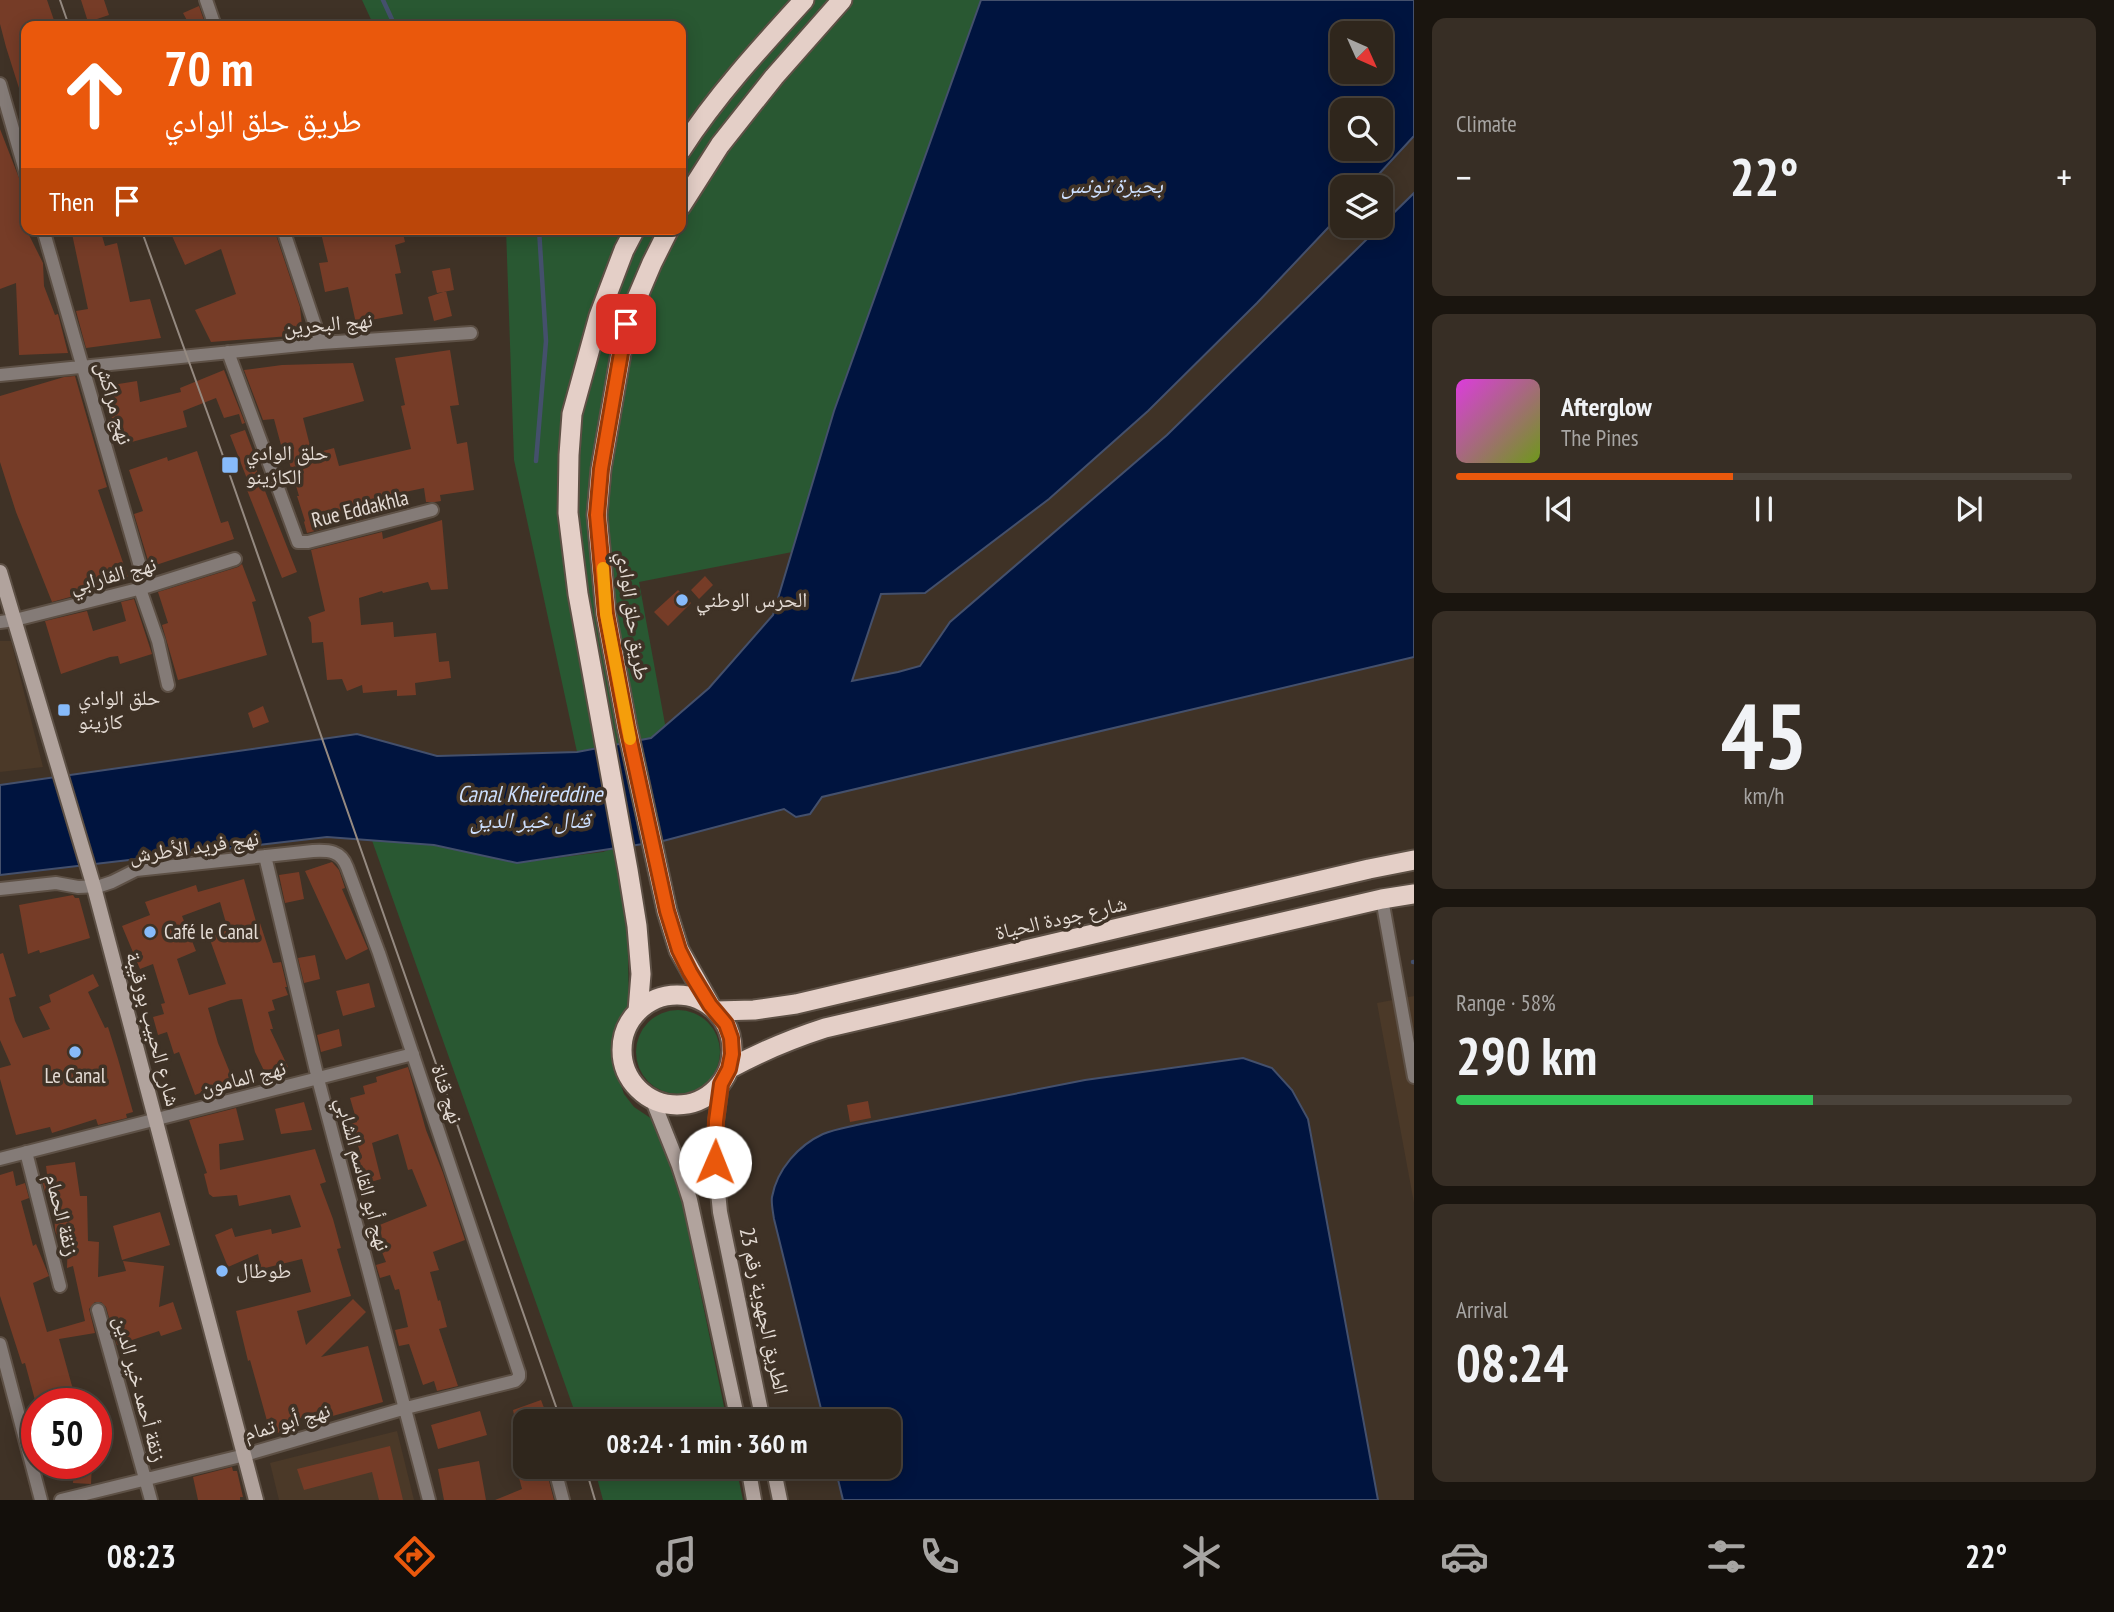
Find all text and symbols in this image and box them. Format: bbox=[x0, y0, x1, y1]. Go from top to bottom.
north arrow bbox=[1330, 21, 1393, 84]
map controls bbox=[1330, 21, 1393, 238]
text: 70 m bbox=[164, 36, 253, 100]
icon: ahead bbox=[49, 49, 140, 140]
button: search bbox=[1330, 98, 1393, 161]
text: طريق حلق الوادي bbox=[164, 99, 362, 141]
text: Climate bbox=[1456, 109, 1517, 138]
text: 22° bbox=[1730, 143, 1798, 210]
text: − bbox=[1456, 152, 1472, 201]
text: + bbox=[2056, 152, 2072, 201]
water label: بحيرة تونس bbox=[1061, 170, 1164, 200]
button: layers bbox=[1330, 175, 1393, 238]
icon: arrive bbox=[108, 182, 146, 220]
text: Then bbox=[49, 185, 94, 218]
pin bbox=[596, 294, 656, 354]
icon: arrive bbox=[607, 305, 645, 343]
street label: نهج البحرين bbox=[282, 306, 374, 341]
street label: نهج مراكش bbox=[90, 358, 139, 448]
text: Afterglow bbox=[1561, 390, 1652, 423]
text: The Pines bbox=[1561, 423, 1639, 452]
place label: حلق الوادي الكازينو bbox=[246, 439, 328, 490]
marker: حلق الوادي الكازينو bbox=[220, 455, 240, 475]
street label: Rue Eddakhla bbox=[309, 483, 411, 534]
icon: previous bbox=[1540, 490, 1578, 528]
icon: pause bbox=[1745, 490, 1783, 528]
icon: next bbox=[1950, 490, 1988, 528]
street label: نهج الفارابي bbox=[67, 550, 160, 602]
street label: طريق حلق الوادي bbox=[608, 550, 656, 683]
place label: الحرس الوطني bbox=[696, 586, 807, 616]
marker: الحرس الوطني bbox=[674, 592, 690, 608]
text: 45 bbox=[1721, 676, 1808, 794]
place label: حلق الوادي كازينو bbox=[78, 684, 160, 735]
marker: حلق الوادي كازينو bbox=[56, 702, 72, 718]
water label: Canal Kheireddine قنال خير الدين bbox=[457, 779, 604, 835]
text: km/h bbox=[1744, 781, 1784, 810]
street label: نهج فريد الأطرش bbox=[127, 824, 260, 869]
street label: شارع جودة الحياة bbox=[992, 889, 1129, 946]
place label: Café le Canal bbox=[164, 918, 258, 945]
marker: Café le Canal bbox=[142, 924, 158, 940]
street label: شارع الحبيب بورقيبة bbox=[120, 949, 187, 1109]
text: Range · 58% bbox=[1456, 988, 1556, 1017]
text: 290 km bbox=[1456, 1022, 1597, 1089]
marker: Le Canal bbox=[67, 1044, 83, 1060]
street label: نهج المامون bbox=[197, 1054, 289, 1101]
street label: نهج قناة bbox=[425, 1061, 470, 1127]
place label: Le Canal bbox=[44, 1062, 106, 1089]
street label: نهج أبو القاسم الشابي bbox=[327, 1094, 397, 1255]
position arrow bbox=[678, 1125, 752, 1199]
street label: زنقة الحمام bbox=[38, 1171, 86, 1259]
street label: الطريق الجهوية رقم 23 bbox=[733, 1225, 795, 1397]
place label: طوطال bbox=[236, 1257, 291, 1284]
marker: طوطال bbox=[214, 1263, 230, 1279]
text: Arrival bbox=[1456, 1295, 1508, 1324]
street label: زنقة أحمد خير الدين bbox=[108, 1313, 173, 1465]
text: 08:24 bbox=[1456, 1329, 1568, 1396]
speed limit sign: 50 bbox=[21, 1388, 112, 1479]
street label: نهج أبو تمام bbox=[240, 1396, 334, 1448]
text: 08:24 · 1 min · 360 m bbox=[607, 1427, 807, 1460]
icon: directions bbox=[390, 1532, 439, 1581]
icon: music bbox=[652, 1532, 701, 1581]
icon: phone bbox=[915, 1532, 964, 1581]
icon: climate bbox=[1177, 1532, 1226, 1581]
icon: car bbox=[1440, 1532, 1489, 1581]
icon: filters bbox=[1702, 1532, 1751, 1581]
text: 08:23 bbox=[107, 1535, 176, 1577]
text: 22° bbox=[1965, 1535, 2007, 1577]

